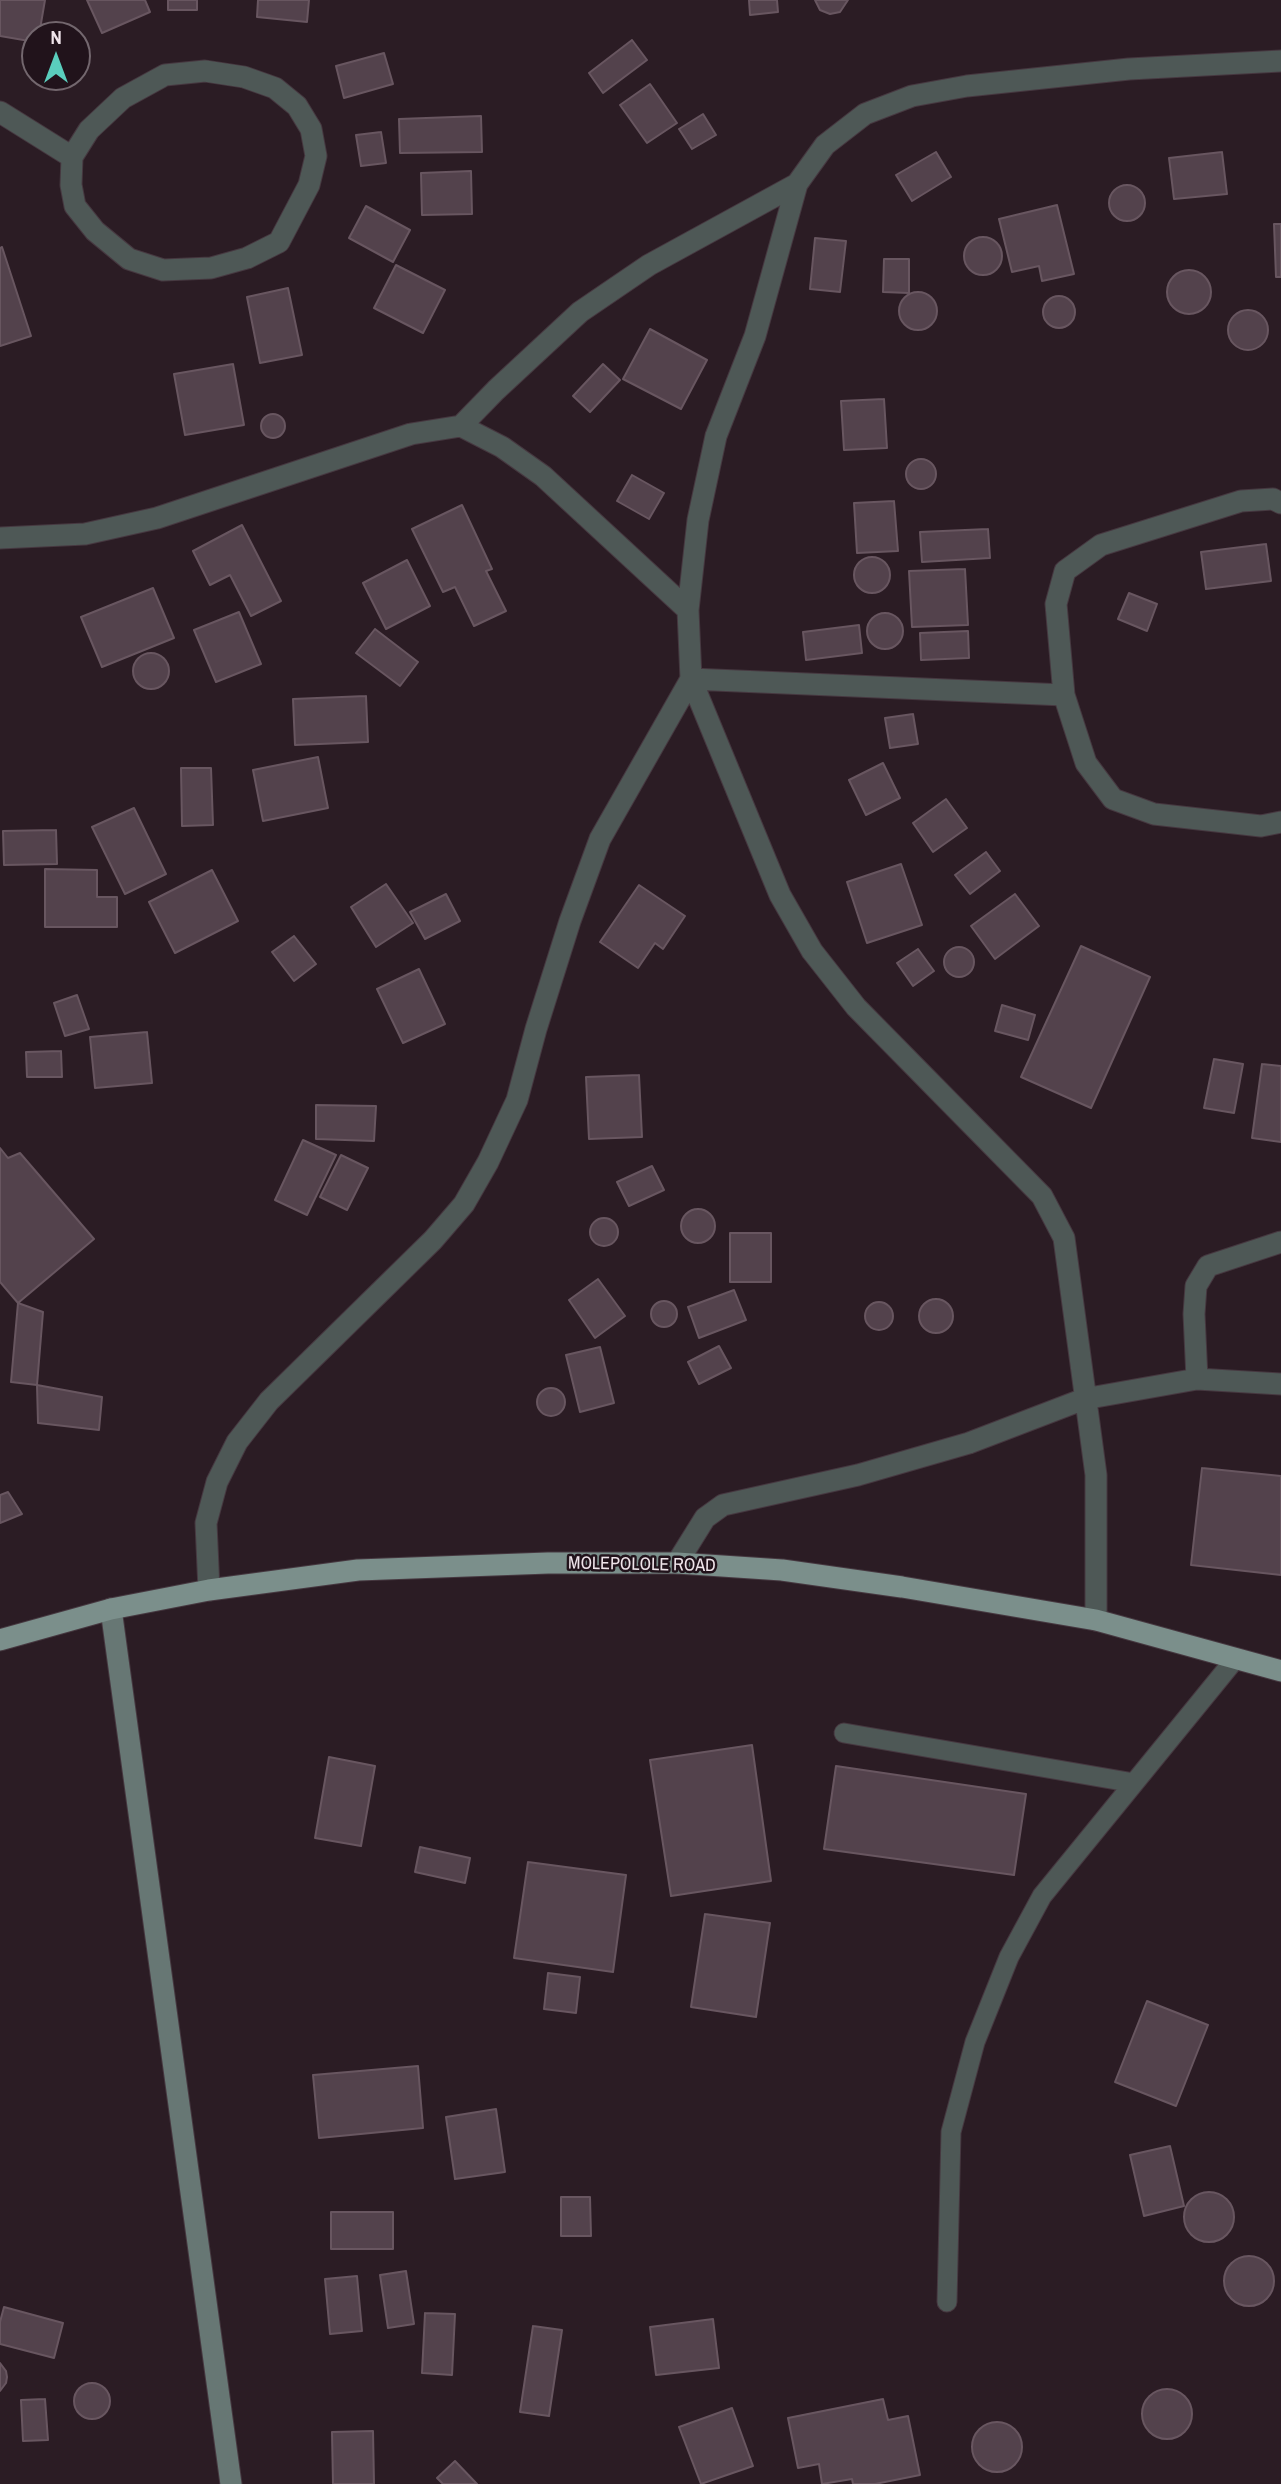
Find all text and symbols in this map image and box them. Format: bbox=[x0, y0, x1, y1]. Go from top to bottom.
north arrow bbox=[21, 21, 91, 91]
text: N bbox=[50, 24, 62, 50]
street label: MOLEPOLOLE ROAD bbox=[568, 1553, 716, 1577]

